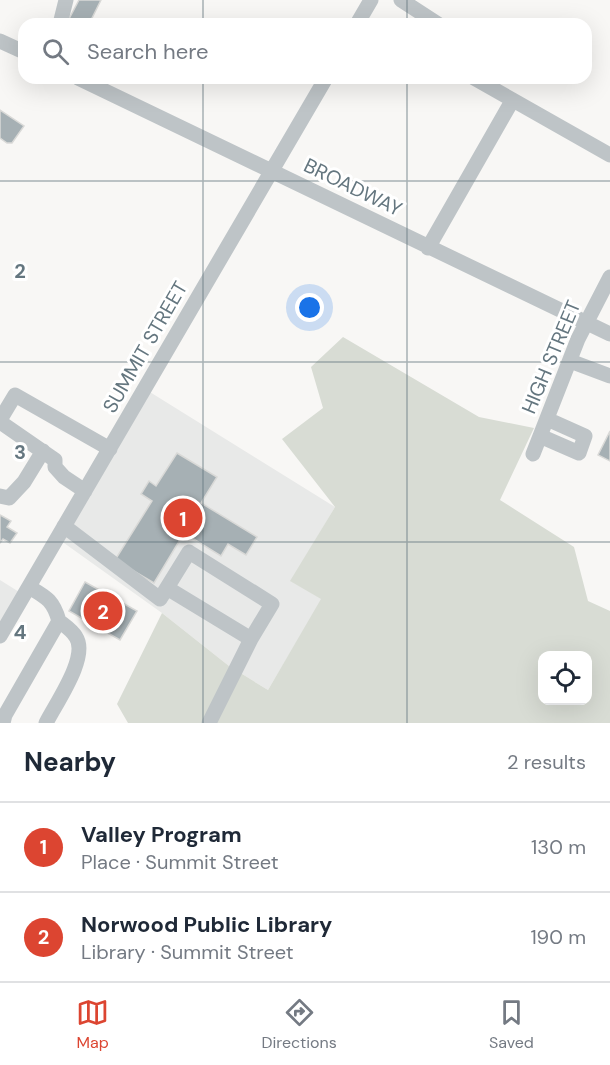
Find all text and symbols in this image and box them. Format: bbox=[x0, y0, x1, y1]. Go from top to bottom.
search box bbox=[18, 18, 592, 84]
icon: search bbox=[39, 35, 72, 68]
text: Search here bbox=[87, 37, 208, 66]
street label: BROADWAY bbox=[300, 152, 407, 222]
text: 2 bbox=[14, 258, 26, 284]
street label: SUMMIT STREET bbox=[97, 277, 193, 417]
your location bbox=[295, 293, 324, 322]
street label: HIGH STREET bbox=[515, 296, 587, 418]
text: 3 bbox=[14, 439, 26, 465]
pin: 1 bbox=[164, 496, 202, 540]
pin: 2 bbox=[84, 588, 122, 634]
text: 4 bbox=[14, 619, 27, 645]
map controls bbox=[538, 651, 592, 705]
button: locate bbox=[538, 651, 592, 705]
text: Nearby bbox=[24, 745, 116, 779]
text: 2 results bbox=[507, 749, 586, 775]
text: Valley Program bbox=[81, 820, 242, 849]
text: 1 bbox=[40, 834, 47, 860]
text: 130 m bbox=[531, 834, 586, 860]
text: Place · Summit Street bbox=[81, 849, 279, 875]
text: Norwood Public Library bbox=[81, 910, 332, 939]
text: 2 bbox=[38, 924, 49, 950]
text: 190 m bbox=[530, 924, 586, 950]
text: Library · Summit Street bbox=[81, 939, 294, 965]
tab: Map bbox=[76, 996, 109, 1053]
tab: Directions bbox=[261, 996, 337, 1053]
tab: Saved bbox=[489, 996, 534, 1053]

